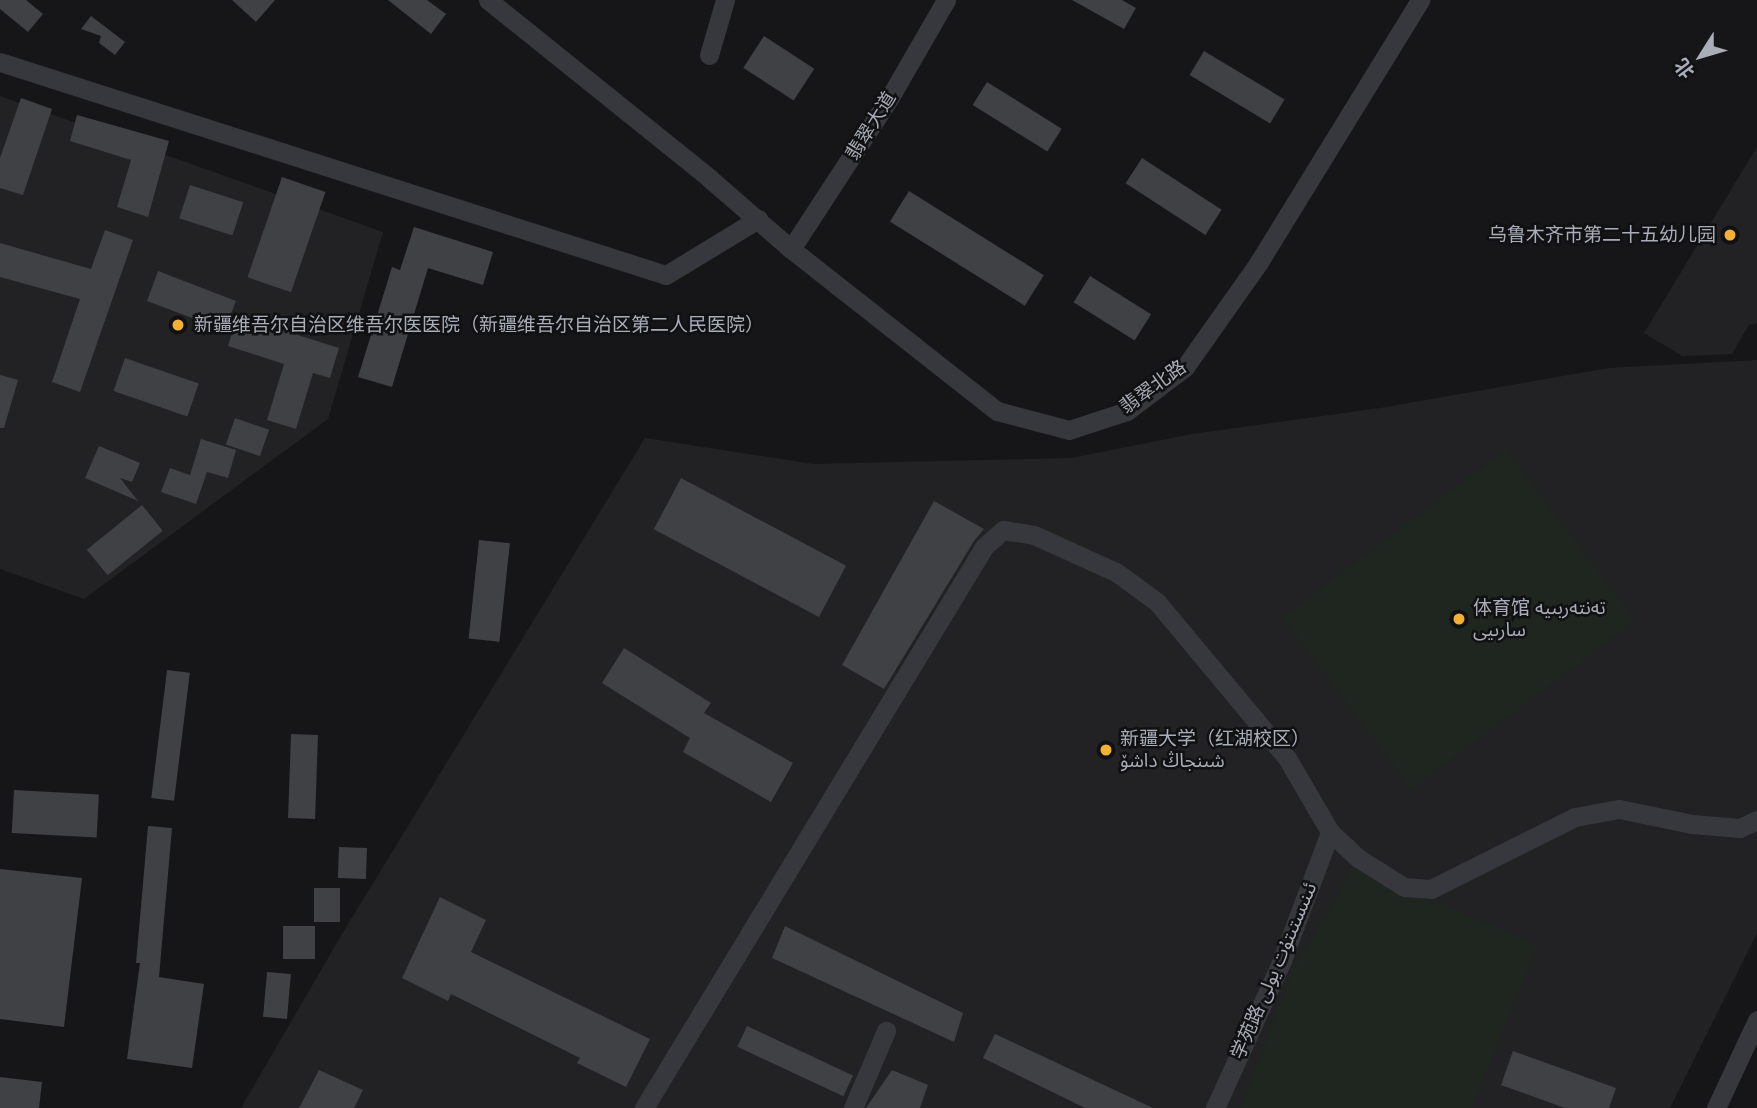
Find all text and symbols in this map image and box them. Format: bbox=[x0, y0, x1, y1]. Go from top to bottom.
north arrow bbox=[1666, 21, 1736, 91]
text: 北 bbox=[1668, 53, 1700, 84]
street label: 翡翠大道 bbox=[841, 88, 901, 164]
place label: 乌鲁木齐市第二十五幼儿园 bbox=[1488, 224, 1716, 246]
marker: 乌鲁木齐市第二十五幼儿园 bbox=[1722, 227, 1738, 243]
place label: 新疆维吾尔自治区维吾尔医医院（新疆维吾尔自治区第二人民医院） bbox=[194, 314, 764, 336]
marker: 新疆维吾尔自治区维吾尔医医院（新疆维吾尔自治区第二人民医院） bbox=[168, 315, 188, 335]
street label: 翡翠北路 bbox=[1116, 355, 1190, 419]
place label: 体育馆 تەنتەربىيە سارىيى bbox=[1473, 597, 1606, 641]
marker: 体育馆 تەنتەربىيە سارىيى bbox=[1451, 611, 1467, 627]
place label: 新疆大学（红湖校区） شىنجاڭ داشۆ bbox=[1120, 728, 1310, 772]
marker: 新疆大学（红湖校区） شىنجاڭ داشۆ bbox=[1098, 742, 1114, 758]
street label: 学苑路 ئىنىستىتۇت يولى bbox=[1226, 879, 1322, 1063]

